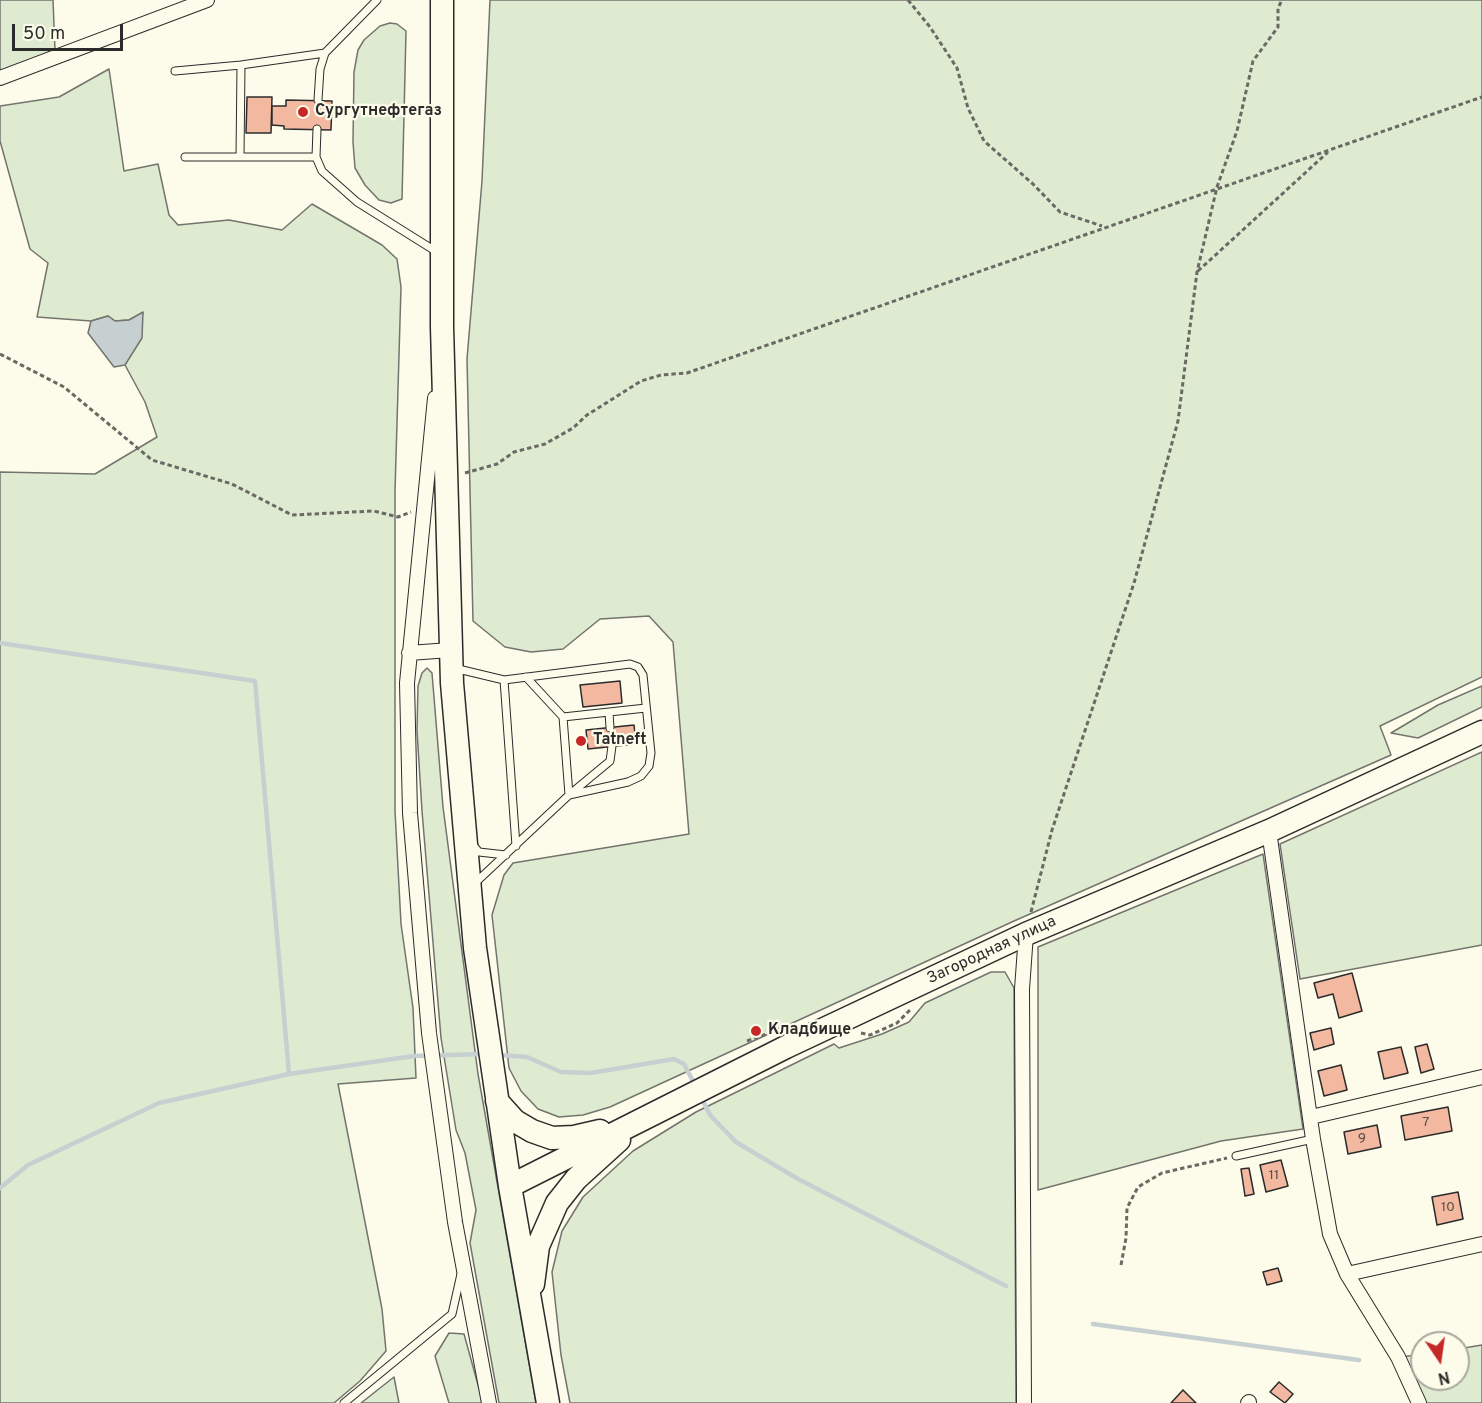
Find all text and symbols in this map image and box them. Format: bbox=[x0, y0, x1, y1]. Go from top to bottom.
scale bar bbox=[15, 12, 126, 50]
text: 50 m bbox=[23, 23, 65, 46]
place label: Сургутнефтегаз bbox=[315, 102, 442, 122]
marker: Сургутнефтегаз bbox=[296, 105, 310, 119]
place label: Tatneft bbox=[593, 731, 647, 751]
marker: Tatneft bbox=[574, 734, 588, 748]
street label: Загородная улица bbox=[924, 913, 1060, 989]
place label: Кладбище bbox=[768, 1021, 851, 1041]
marker: Кладбище bbox=[749, 1024, 763, 1038]
house number: 7 bbox=[1422, 1115, 1430, 1131]
house number: 9 bbox=[1358, 1131, 1366, 1147]
house number: 11 bbox=[1269, 1168, 1279, 1184]
house number: 10 bbox=[1441, 1200, 1455, 1216]
north arrow bbox=[1410, 1331, 1470, 1391]
text: N bbox=[1436, 1366, 1451, 1388]

